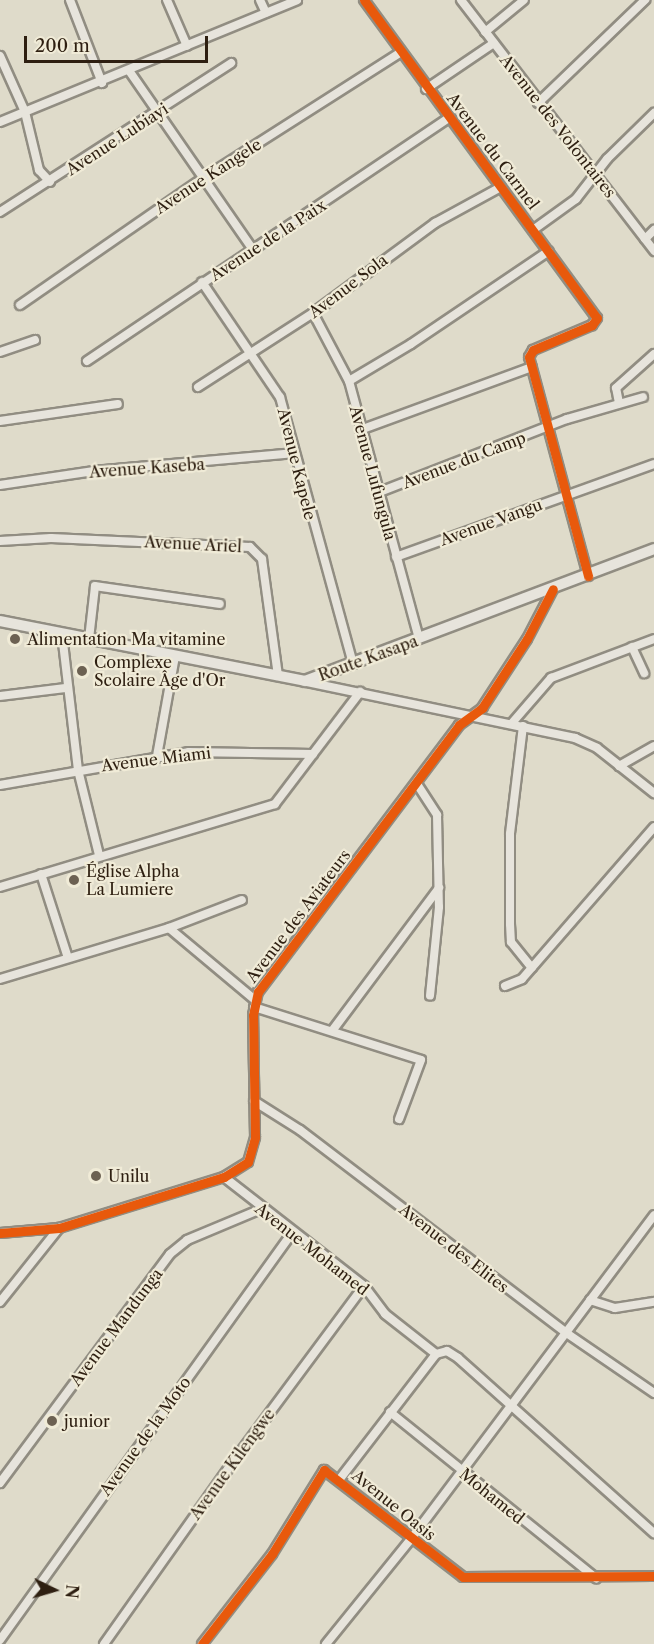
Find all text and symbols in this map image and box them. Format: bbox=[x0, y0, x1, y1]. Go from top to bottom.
scale bar bbox=[27, 24, 212, 62]
text: 200 m bbox=[35, 35, 90, 57]
street label: Avenue des Volontaires bbox=[496, 50, 620, 202]
street label: Avenue du Carmel bbox=[443, 89, 543, 213]
street label: Avenue Lubiayi bbox=[62, 99, 172, 179]
street label: Avenue Kangele bbox=[151, 134, 265, 218]
street label: Avenue de la Paix bbox=[206, 195, 330, 285]
street label: Avenue Sola bbox=[305, 250, 391, 322]
street label: Avenue Lufungula bbox=[346, 404, 400, 542]
street label: Avenue Kapele bbox=[274, 406, 320, 522]
street label: Avenue du Camp bbox=[400, 428, 528, 492]
street label: Avenue Kaseba bbox=[88, 454, 206, 482]
street label: Avenue Vangu bbox=[437, 495, 545, 549]
street label: Avenue Ariel bbox=[143, 532, 243, 556]
place label: Alimentation Ma vitamine bbox=[27, 629, 226, 649]
street label: Route Kasapa bbox=[316, 631, 420, 685]
marker: Alimentation Ma vitamine bbox=[8, 632, 22, 646]
place label: Complexe Scolaire Âge d'Or bbox=[94, 652, 226, 690]
marker: Complexe Scolaire Âge d'Or bbox=[75, 664, 89, 678]
street label: Avenue Miami bbox=[100, 743, 212, 775]
street label: Avenue des Aviateurs bbox=[242, 846, 354, 986]
place label: Église Alpha La Lumiere bbox=[86, 861, 180, 899]
marker: Église Alpha La Lumiere bbox=[67, 873, 81, 887]
place label: Unilu bbox=[108, 1166, 149, 1186]
marker: Unilu bbox=[89, 1169, 103, 1183]
street label: Avenue Mohamed bbox=[251, 1199, 373, 1299]
street label: Avenue des Elites bbox=[396, 1199, 512, 1297]
street label: Avenue Mandunga bbox=[66, 1264, 166, 1390]
street label: Avenue de la Moto bbox=[95, 1373, 195, 1499]
street label: Avenue Kilengwe bbox=[185, 1405, 279, 1523]
place label: junior bbox=[64, 1411, 110, 1431]
marker: junior bbox=[45, 1414, 59, 1428]
street label: Mohamed bbox=[456, 1464, 528, 1528]
street label: Avenue Oasis bbox=[348, 1466, 440, 1544]
north arrow bbox=[24, 1560, 84, 1620]
text: N bbox=[61, 1584, 82, 1599]

